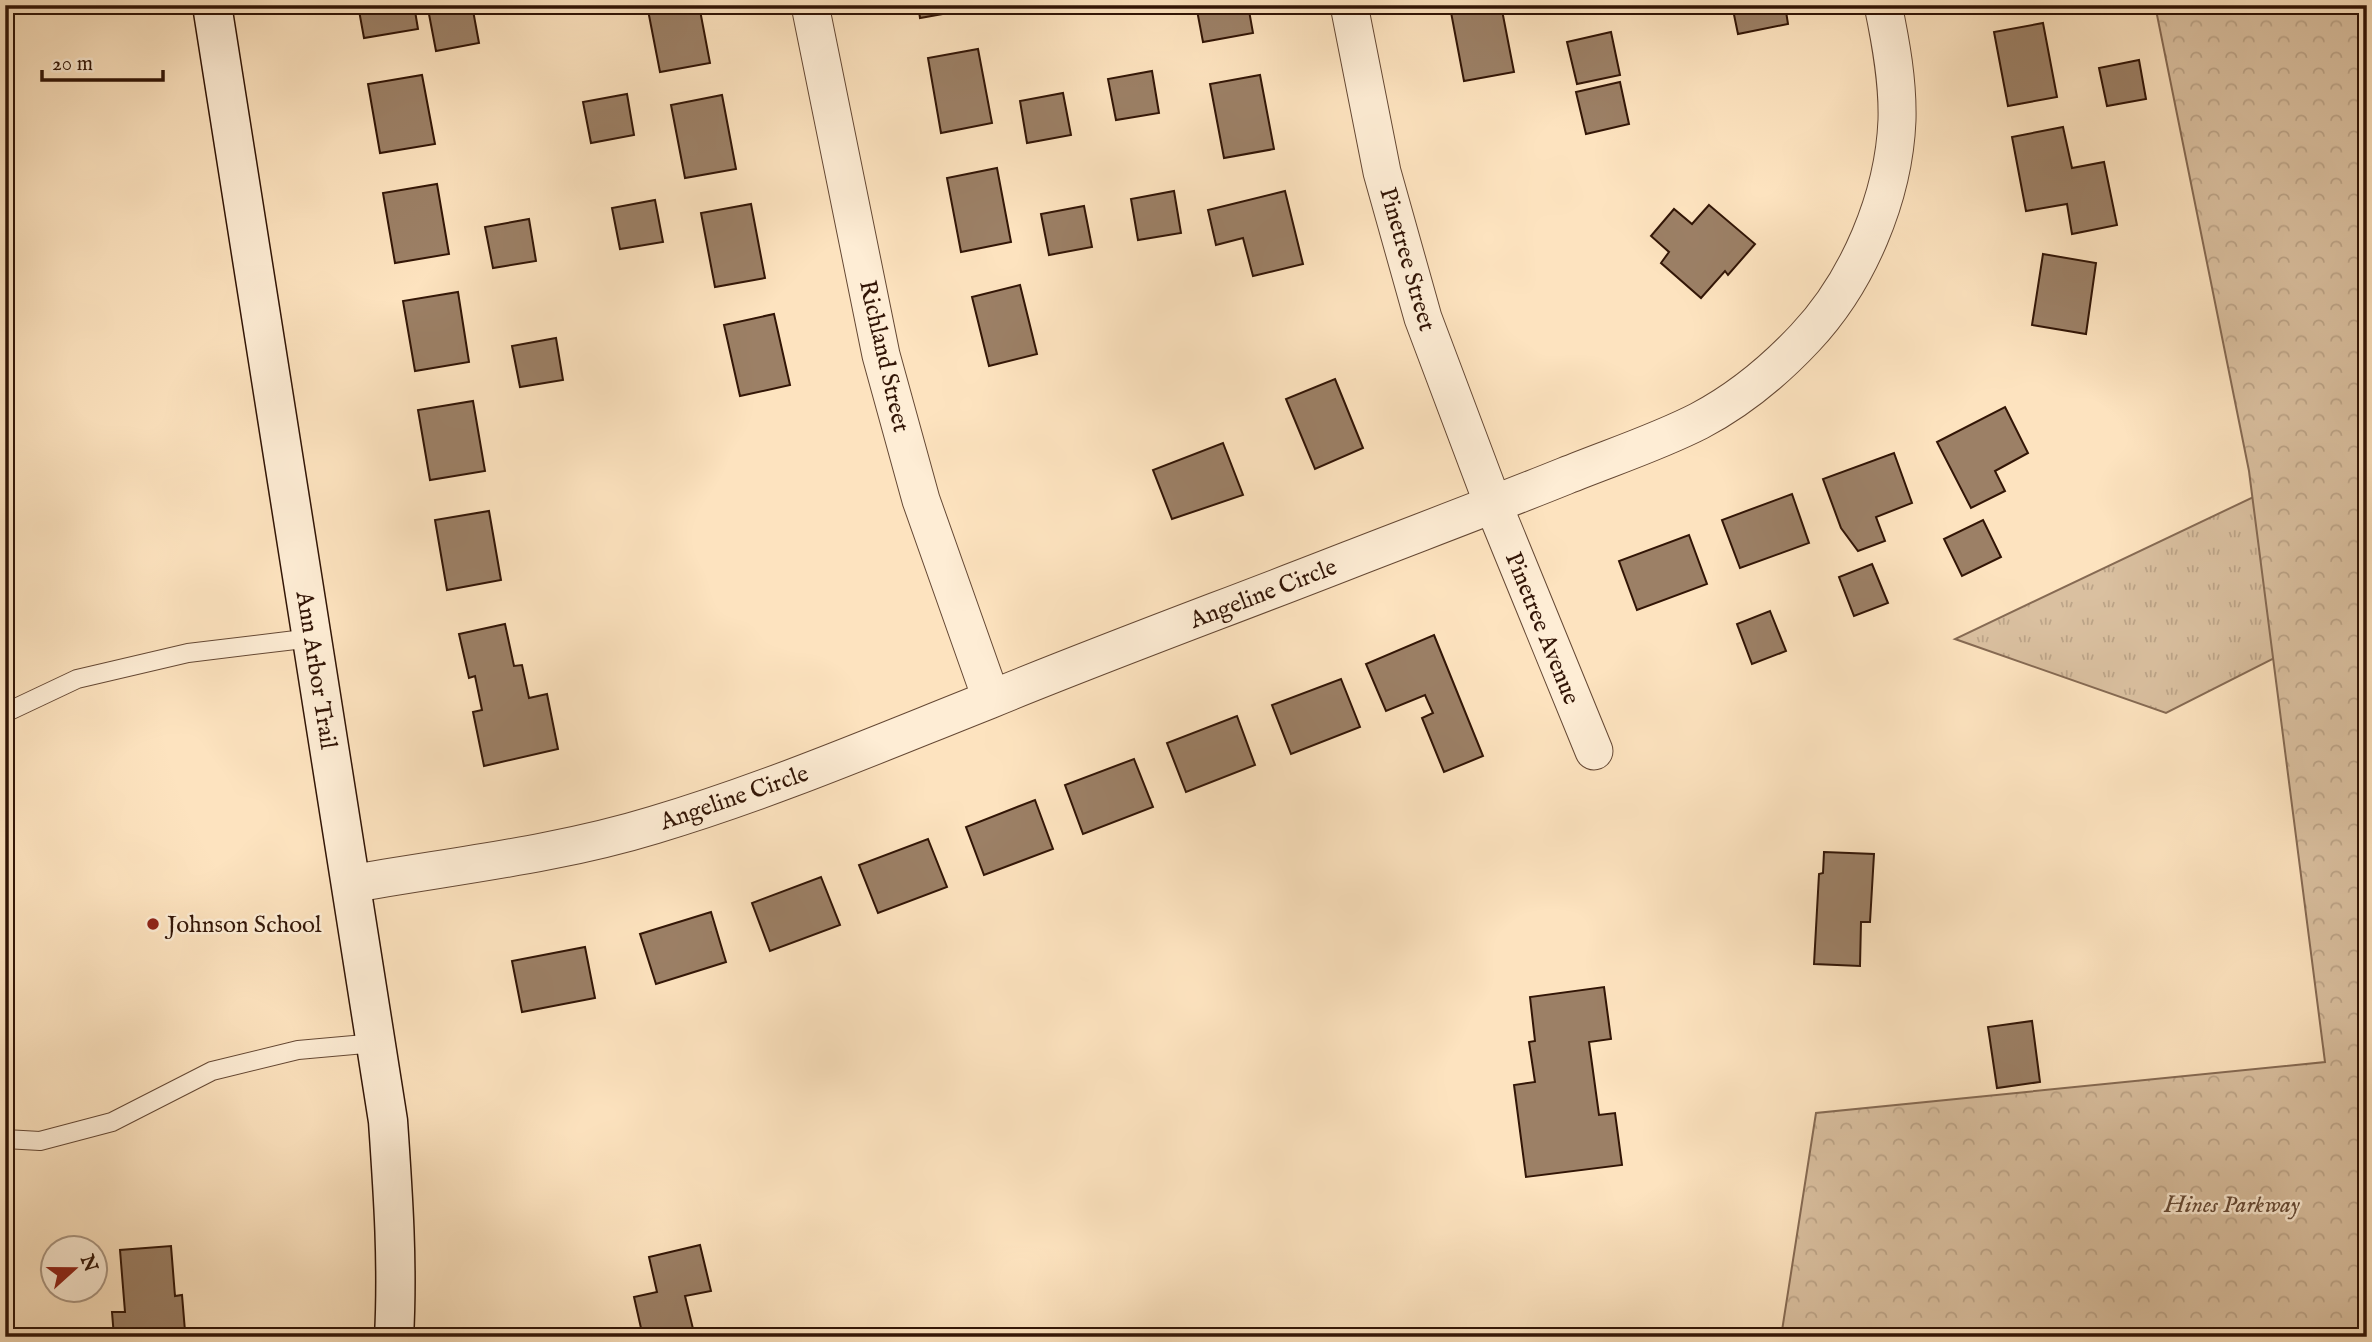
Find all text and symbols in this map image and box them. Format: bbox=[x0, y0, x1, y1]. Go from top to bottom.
scale bar bbox=[42, 38, 163, 82]
text: 20 m bbox=[52, 51, 93, 78]
street label: Pinetree Street bbox=[1371, 184, 1442, 335]
street label: Richland Street bbox=[851, 277, 916, 435]
street label: Pinetree Avenue bbox=[1497, 548, 1586, 709]
street label: Angeline Circle bbox=[1185, 552, 1342, 637]
street label: Ann Arbor Trail bbox=[288, 588, 343, 752]
street label: Angeline Circle bbox=[655, 759, 813, 839]
place label: Johnson School bbox=[164, 910, 322, 941]
marker: Johnson School bbox=[145, 916, 161, 932]
park label: Hines Parkway bbox=[2163, 1190, 2301, 1221]
north arrow bbox=[38, 1234, 108, 1304]
text: N bbox=[73, 1251, 102, 1276]

